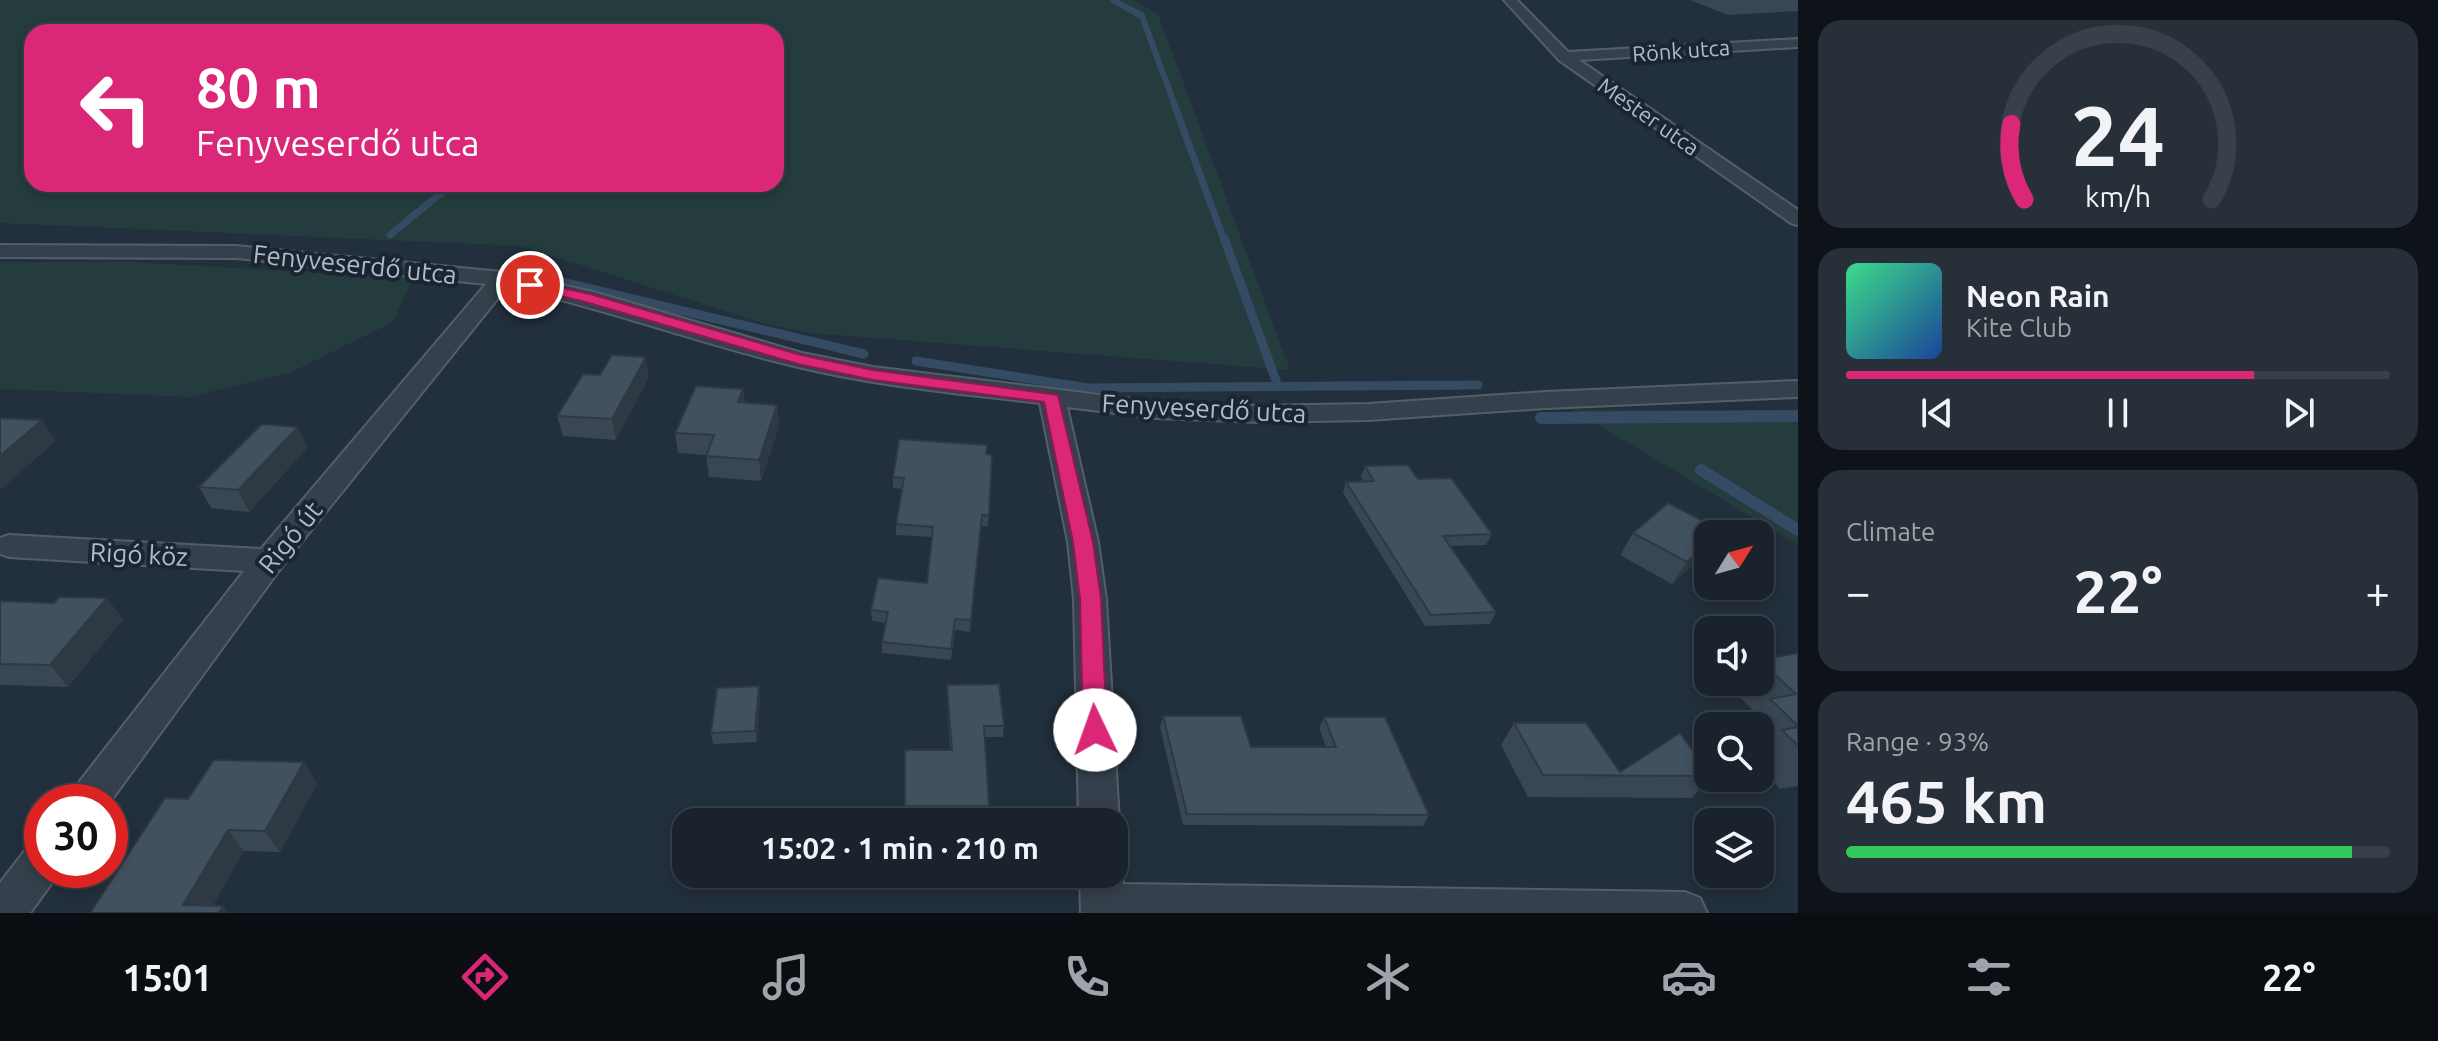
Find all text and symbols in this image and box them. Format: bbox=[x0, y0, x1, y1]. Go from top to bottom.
street label: Rönk utca bbox=[1631, 34, 1731, 66]
icon: left bbox=[64, 56, 168, 160]
text: 80 m bbox=[196, 56, 321, 119]
street label: Mester utca bbox=[1594, 72, 1704, 160]
text: 24 bbox=[2071, 88, 2165, 182]
text: Fenyveserdő utca bbox=[196, 122, 480, 163]
text: km/h bbox=[2085, 180, 2151, 212]
street label: Fenyveserdő utca bbox=[252, 239, 458, 289]
pin bbox=[496, 251, 564, 319]
icon: arrive bbox=[508, 263, 552, 307]
text: Neon Rain bbox=[1966, 279, 2110, 313]
text: Kite Club bbox=[1966, 313, 2072, 342]
street label: Fenyveserdő utca bbox=[1101, 388, 1307, 428]
icon: previous bbox=[1915, 391, 1959, 435]
icon: pause bbox=[2096, 391, 2140, 435]
icon: next bbox=[2277, 391, 2321, 435]
street label: Rigó út bbox=[252, 495, 328, 579]
text: Climate bbox=[1846, 517, 1935, 546]
north arrow bbox=[1694, 520, 1774, 600]
map controls bbox=[1694, 520, 1774, 888]
street label: Rigó köz bbox=[89, 537, 189, 571]
text: 22° bbox=[2074, 557, 2162, 624]
text: − bbox=[1846, 567, 1871, 616]
text: + bbox=[2365, 567, 2390, 616]
button: sound bbox=[1694, 616, 1774, 696]
position arrow bbox=[1053, 688, 1137, 772]
button: search bbox=[1694, 712, 1774, 792]
text: Range · 93% bbox=[1846, 727, 1989, 756]
text: 465 km bbox=[1846, 767, 2047, 834]
speed limit sign: 30 bbox=[24, 784, 128, 888]
button: layers bbox=[1694, 808, 1774, 888]
text: 15:02 · 1 min · 210 m bbox=[761, 831, 1039, 865]
icon: directions bbox=[457, 949, 513, 1005]
icon: music bbox=[758, 949, 814, 1005]
icon: phone bbox=[1059, 949, 1115, 1005]
icon: climate bbox=[1360, 949, 1416, 1005]
icon: car bbox=[1661, 949, 1717, 1005]
icon: filters bbox=[1961, 949, 2017, 1005]
text: 15:01 bbox=[122, 957, 212, 998]
text: 22° bbox=[2262, 957, 2316, 998]

